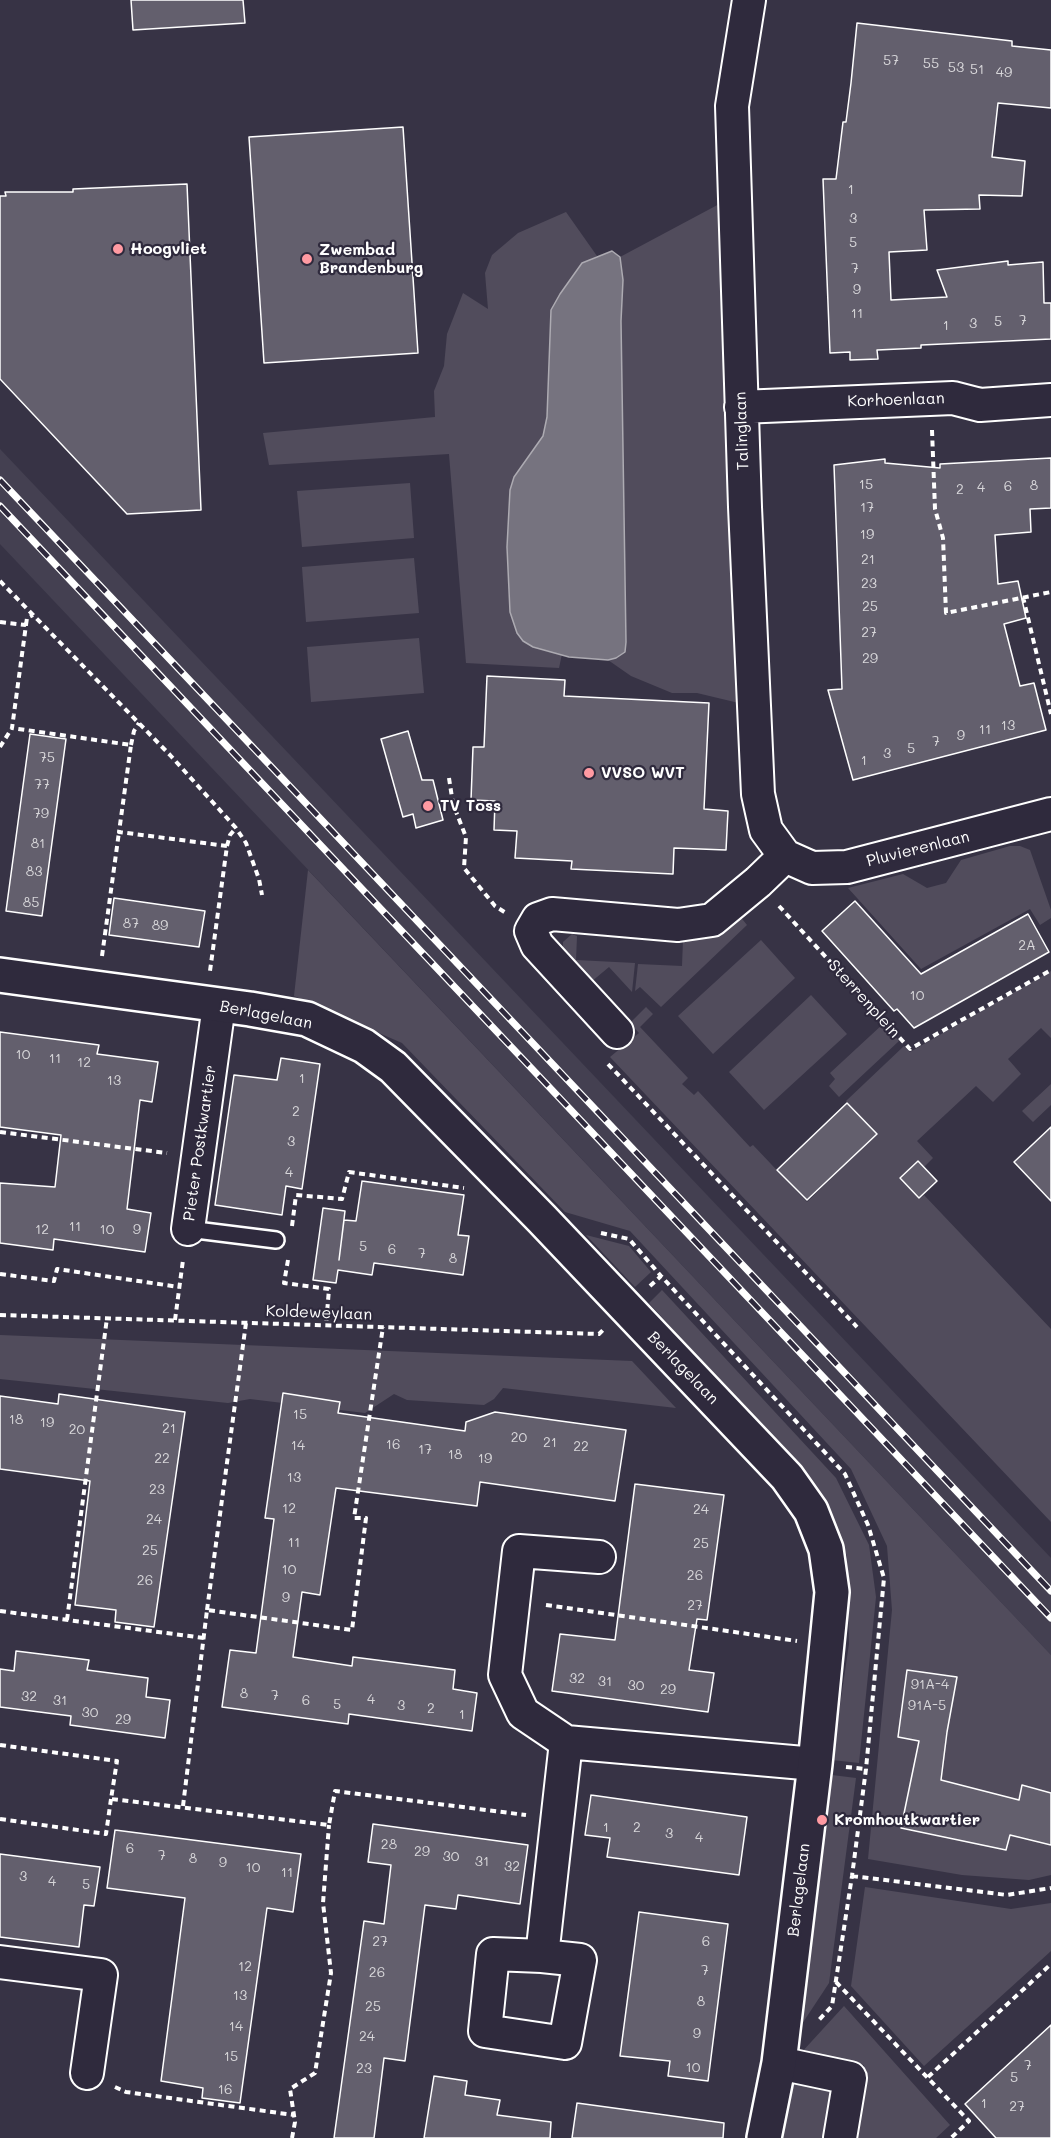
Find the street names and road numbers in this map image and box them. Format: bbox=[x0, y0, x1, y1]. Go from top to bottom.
street label: Korhoenlaan bbox=[847, 389, 945, 411]
street label: Talinglaan bbox=[731, 391, 753, 471]
street label: Pluvierenlaan bbox=[865, 827, 971, 871]
street label: Sterrenplein bbox=[824, 956, 904, 1042]
street label: Berlagelaan bbox=[218, 997, 314, 1033]
street label: Pieter Postkwartier bbox=[180, 1064, 220, 1222]
street label: Koldeweylaan bbox=[265, 1302, 373, 1324]
street label: Berlagelaan bbox=[643, 1328, 723, 1408]
street label: Berlagelaan bbox=[784, 1842, 814, 1938]

